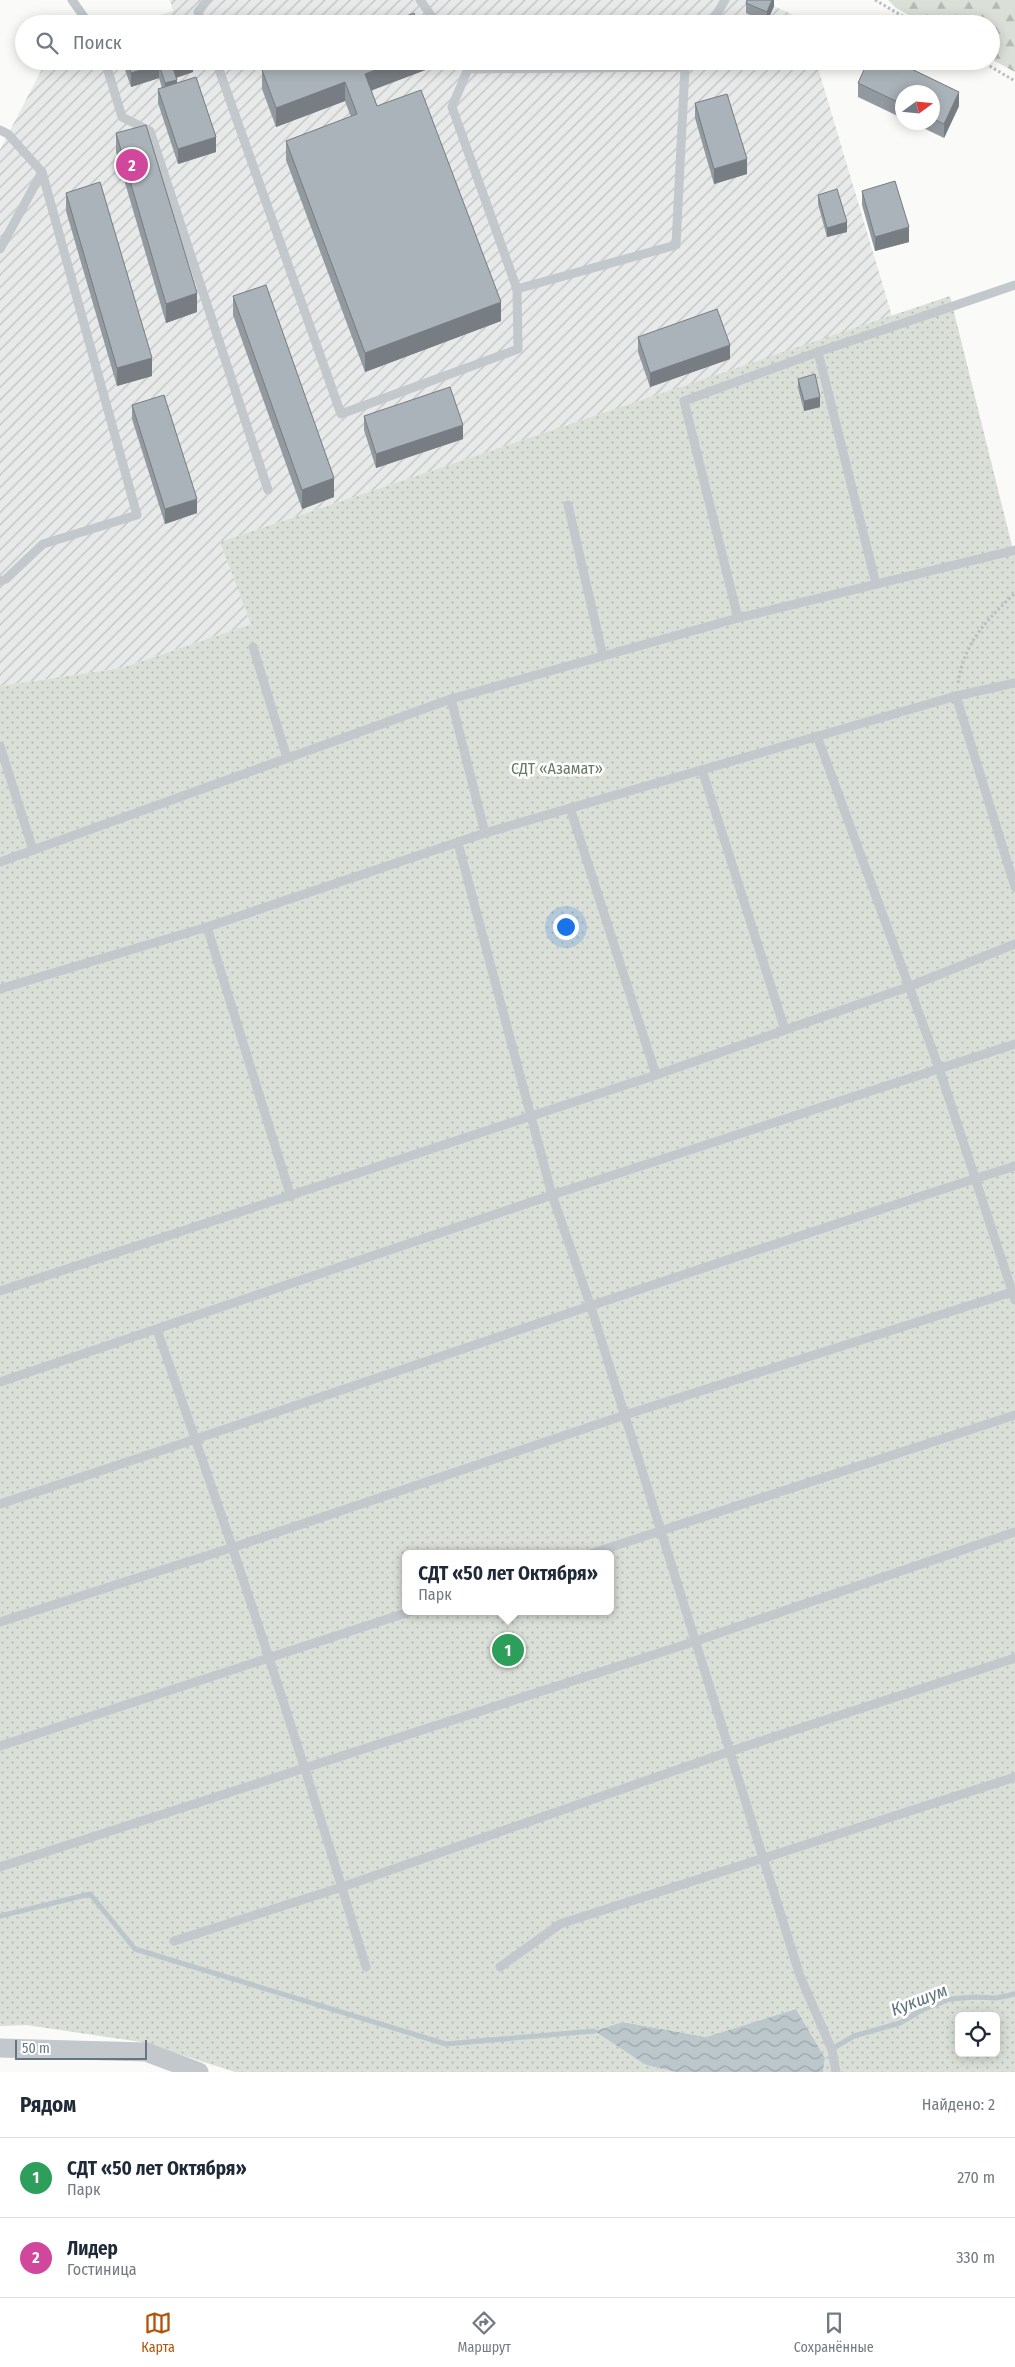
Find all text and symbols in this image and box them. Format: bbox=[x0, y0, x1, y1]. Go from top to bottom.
search box bbox=[15, 15, 1000, 70]
icon: search bbox=[33, 29, 61, 57]
text: Поиск bbox=[73, 31, 122, 54]
north arrow bbox=[895, 85, 940, 130]
pin: 2 bbox=[116, 146, 148, 184]
park label: СДТ «Азамат» bbox=[511, 759, 603, 778]
your location bbox=[553, 914, 579, 940]
popup bbox=[402, 1550, 614, 1615]
text: СДТ «50 лет Октября» bbox=[418, 1562, 598, 1585]
text: Парк bbox=[418, 1585, 452, 1604]
pin: 1 bbox=[492, 1631, 524, 1669]
water label: Кукшум bbox=[888, 1979, 950, 2021]
map controls bbox=[955, 2012, 1000, 2057]
button: locate bbox=[955, 2012, 1000, 2057]
scale bar bbox=[15, 2037, 148, 2060]
text: 50 m bbox=[22, 2040, 50, 2057]
text: Рядом bbox=[20, 2092, 76, 2118]
text: Найдено: 2 bbox=[922, 2095, 995, 2114]
text: СДТ «50 лет Октября» bbox=[67, 2157, 247, 2180]
text: 1 bbox=[33, 2168, 39, 2187]
text: 270 m bbox=[957, 2168, 995, 2187]
text: Парк bbox=[67, 2180, 101, 2199]
text: Лидер bbox=[67, 2237, 118, 2260]
text: 2 bbox=[32, 2248, 40, 2267]
text: 330 m bbox=[956, 2248, 995, 2267]
text: Гостиница bbox=[67, 2260, 137, 2279]
tab: Карта bbox=[141, 2309, 175, 2356]
tab: Маршрут bbox=[457, 2309, 511, 2356]
tab: Сохранённые bbox=[794, 2309, 874, 2356]

